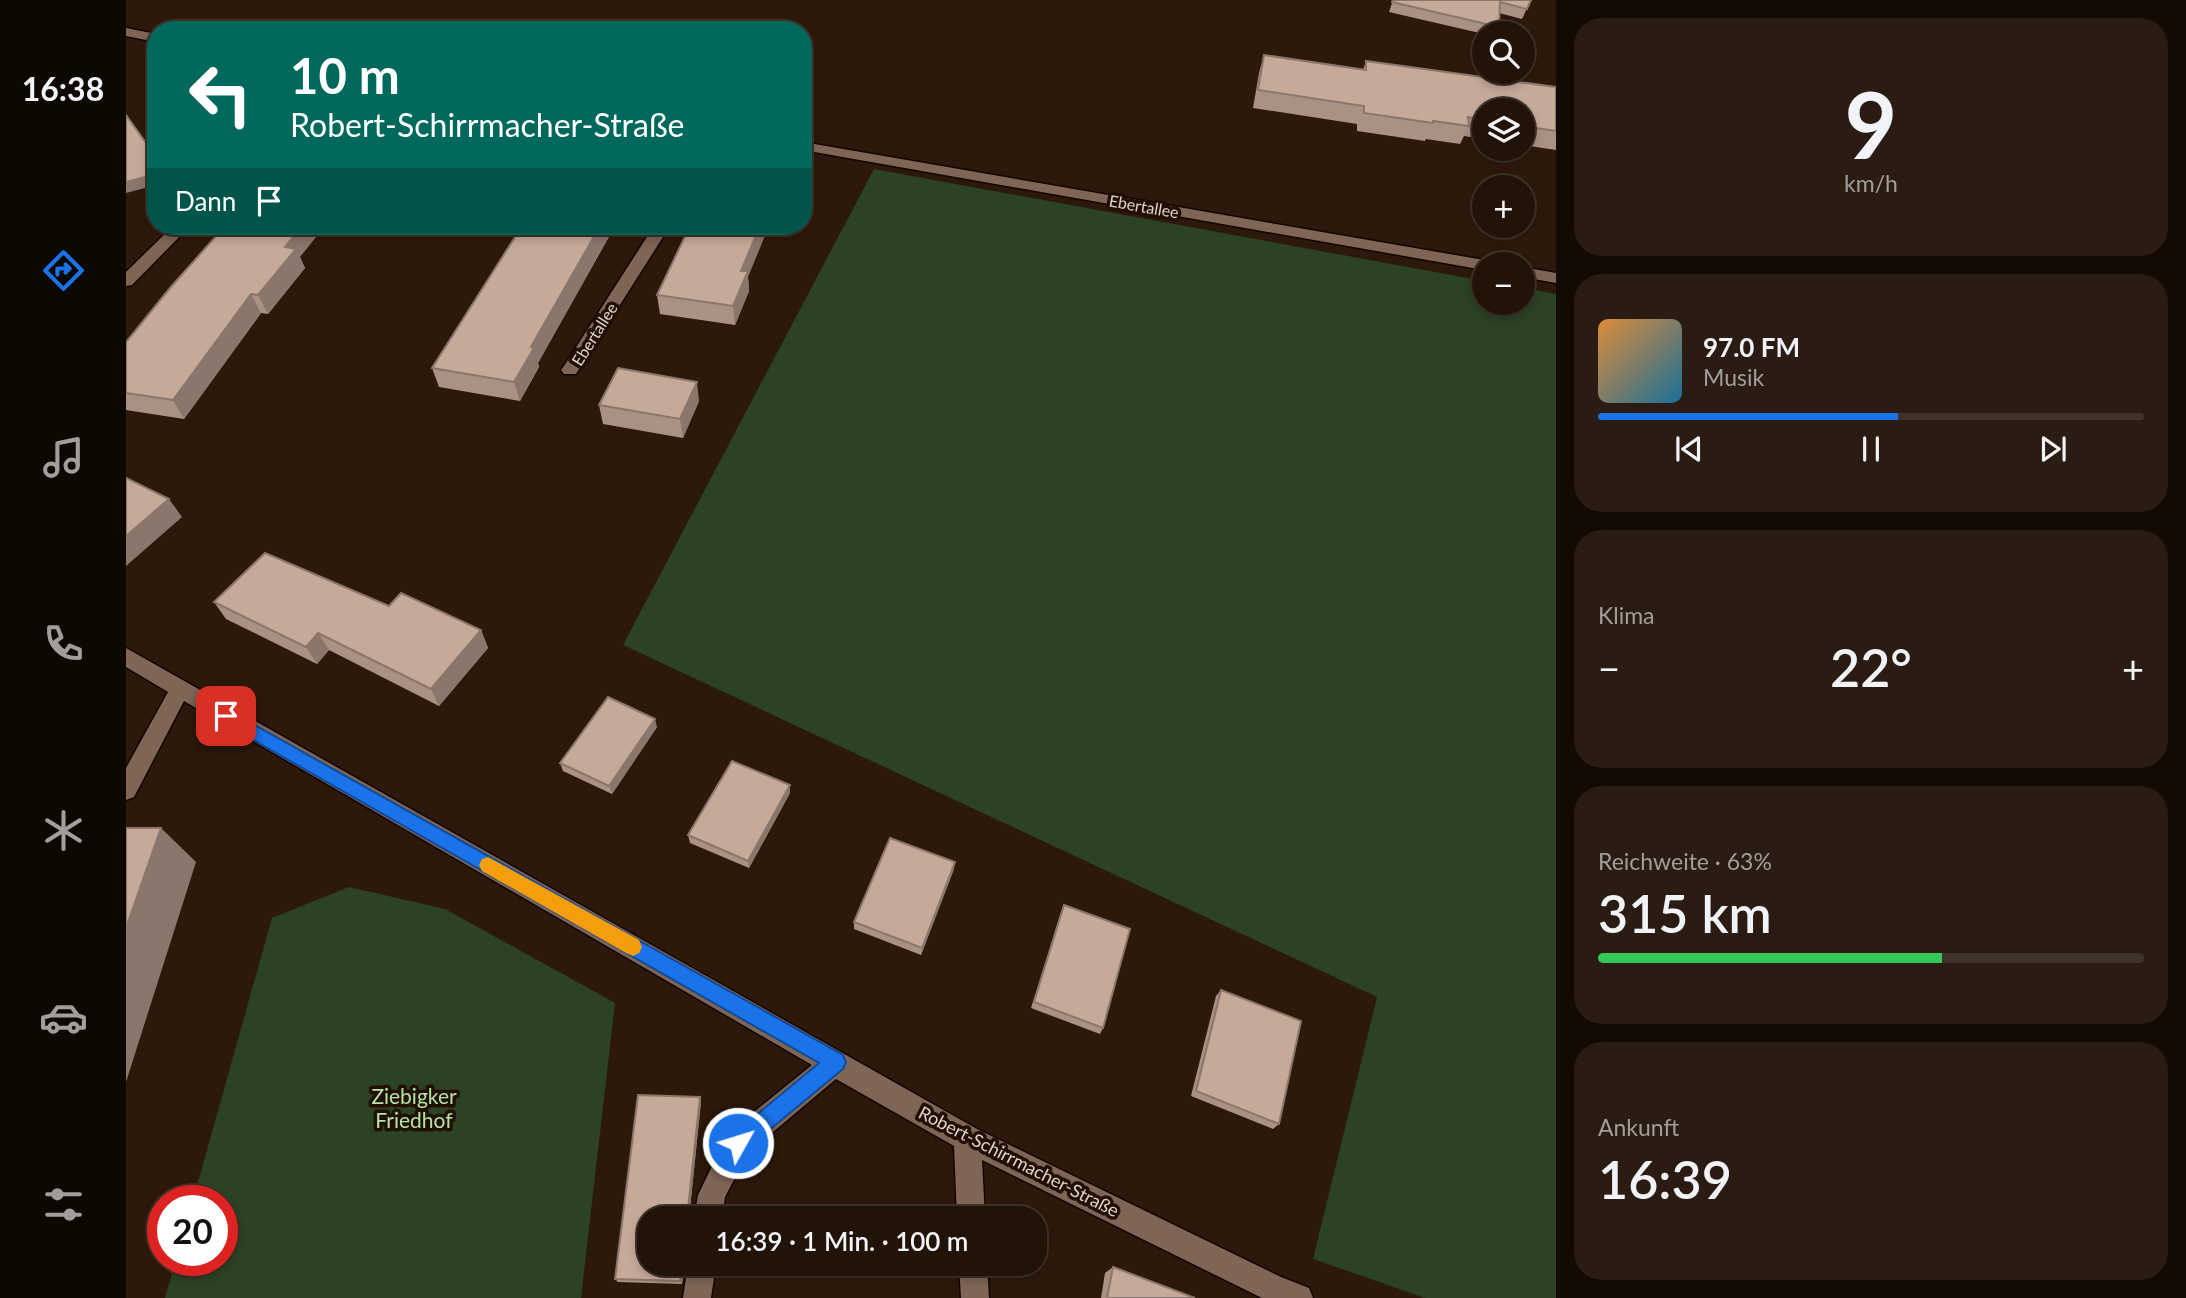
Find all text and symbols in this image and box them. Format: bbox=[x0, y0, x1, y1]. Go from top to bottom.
map controls bbox=[1472, 21, 1535, 315]
button: search bbox=[1472, 21, 1535, 84]
text: 10 m bbox=[290, 46, 400, 104]
icon: left bbox=[175, 49, 266, 140]
text: 16:38 bbox=[22, 69, 104, 108]
text: 9 bbox=[1845, 69, 1897, 178]
button: layers bbox=[1472, 98, 1535, 161]
text: Robert-Schirrmacher-Straße bbox=[290, 105, 684, 144]
text: km/h bbox=[1844, 169, 1898, 197]
button: + bbox=[1472, 175, 1535, 238]
icon: arrive bbox=[250, 182, 288, 220]
text: Dann bbox=[175, 185, 236, 217]
street label: Ebertallee bbox=[1108, 191, 1180, 221]
icon: directions bbox=[39, 246, 88, 295]
button: − bbox=[1472, 252, 1535, 315]
street label: Ebertallee bbox=[567, 299, 621, 369]
text: 97.0 FM bbox=[1703, 331, 1800, 363]
text: Musik bbox=[1703, 363, 1764, 391]
icon: previous bbox=[1670, 430, 1708, 468]
icon: pause bbox=[1852, 430, 1890, 468]
icon: next bbox=[2034, 430, 2072, 468]
icon: music bbox=[39, 433, 88, 482]
text: Klima bbox=[1598, 601, 1655, 629]
icon: phone bbox=[39, 619, 88, 668]
text: 22° bbox=[1830, 636, 1912, 698]
text: − bbox=[1598, 645, 1620, 691]
text: + bbox=[2122, 645, 2144, 691]
pin bbox=[196, 686, 256, 746]
icon: arrive bbox=[207, 697, 245, 735]
icon: climate bbox=[39, 806, 88, 855]
text: Reichweite · 63% bbox=[1598, 847, 1772, 875]
text: 315 km bbox=[1598, 882, 1772, 944]
icon: car bbox=[39, 993, 88, 1042]
park label: Ziebigker Friedhof bbox=[371, 1083, 457, 1132]
street label: Robert-Schirrmacher-Straße bbox=[915, 1101, 1123, 1221]
position arrow bbox=[701, 1106, 775, 1180]
text: Ankunft bbox=[1598, 1113, 1679, 1141]
text: 16:39 bbox=[1598, 1148, 1732, 1210]
icon: filters bbox=[39, 1180, 88, 1229]
speed limit sign: 20 bbox=[147, 1185, 238, 1276]
text: 16:39 · 1 Min. · 100 m bbox=[716, 1225, 968, 1257]

